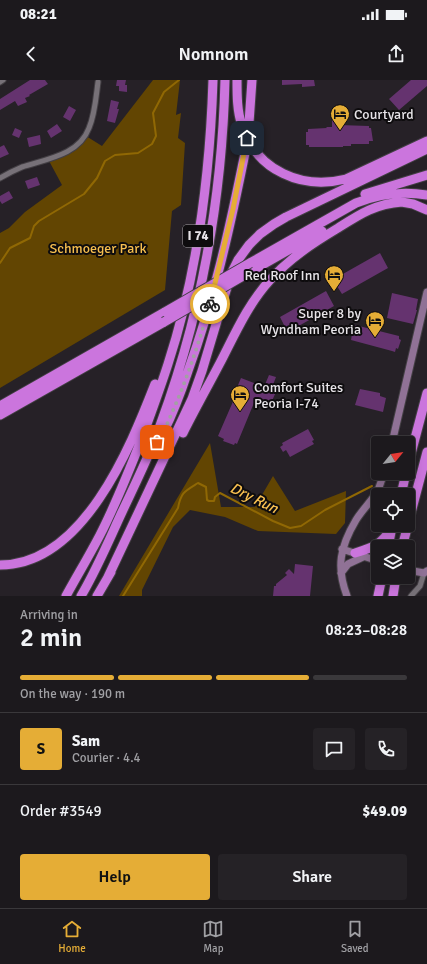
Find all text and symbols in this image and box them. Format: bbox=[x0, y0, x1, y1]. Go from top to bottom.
text: 08:21 bbox=[20, 5, 57, 23]
icon: back bbox=[20, 43, 42, 65]
text: Nomnom bbox=[179, 43, 248, 65]
icon: share bbox=[385, 43, 407, 65]
hotel icon: Courtyard bbox=[329, 103, 351, 131]
place label: Courtyard bbox=[354, 106, 414, 123]
pin bbox=[230, 121, 264, 155]
icon: home bbox=[236, 127, 258, 149]
road number: I 74 bbox=[183, 225, 213, 247]
park label: Schmoeger Park bbox=[50, 240, 146, 257]
hotel icon: Red Roof Inn bbox=[323, 264, 345, 292]
place label: Red Roof Inn bbox=[244, 267, 320, 284]
courier bbox=[190, 284, 230, 324]
icon: bike bbox=[199, 293, 221, 315]
place label: Super 8 by Wyndham Peoria bbox=[260, 305, 361, 338]
hotel icon: Super 8 by Wyndham Peoria bbox=[364, 310, 386, 338]
place label: Comfort Suites Peoria I-74 bbox=[254, 379, 343, 412]
hotel icon: Comfort Suites Peoria I-74 bbox=[229, 384, 251, 412]
pin bbox=[140, 425, 174, 459]
icon: bag bbox=[146, 431, 168, 453]
north arrow bbox=[371, 436, 415, 480]
map controls bbox=[371, 436, 415, 584]
water label: Dry Run bbox=[227, 479, 282, 518]
button: locate bbox=[371, 488, 415, 532]
button: layers bbox=[371, 540, 415, 584]
text: Arriving in bbox=[20, 607, 78, 623]
text: 08:23–08:28 bbox=[326, 621, 407, 639]
text: 2 min bbox=[20, 622, 82, 654]
text: On the way · 190 m bbox=[20, 686, 125, 702]
button: chat bbox=[313, 728, 355, 770]
button: phone bbox=[365, 728, 407, 770]
text: Sam bbox=[72, 732, 100, 750]
text: S bbox=[37, 740, 45, 758]
text: Courier · 4.4 bbox=[72, 750, 141, 766]
text: Order #3549 bbox=[20, 802, 102, 820]
text: $49.09 bbox=[362, 802, 407, 820]
button: Help bbox=[20, 854, 210, 900]
button: Share bbox=[218, 854, 407, 900]
tab: Home bbox=[58, 918, 86, 955]
tab: Map bbox=[202, 918, 224, 955]
tab: Saved bbox=[341, 918, 369, 955]

